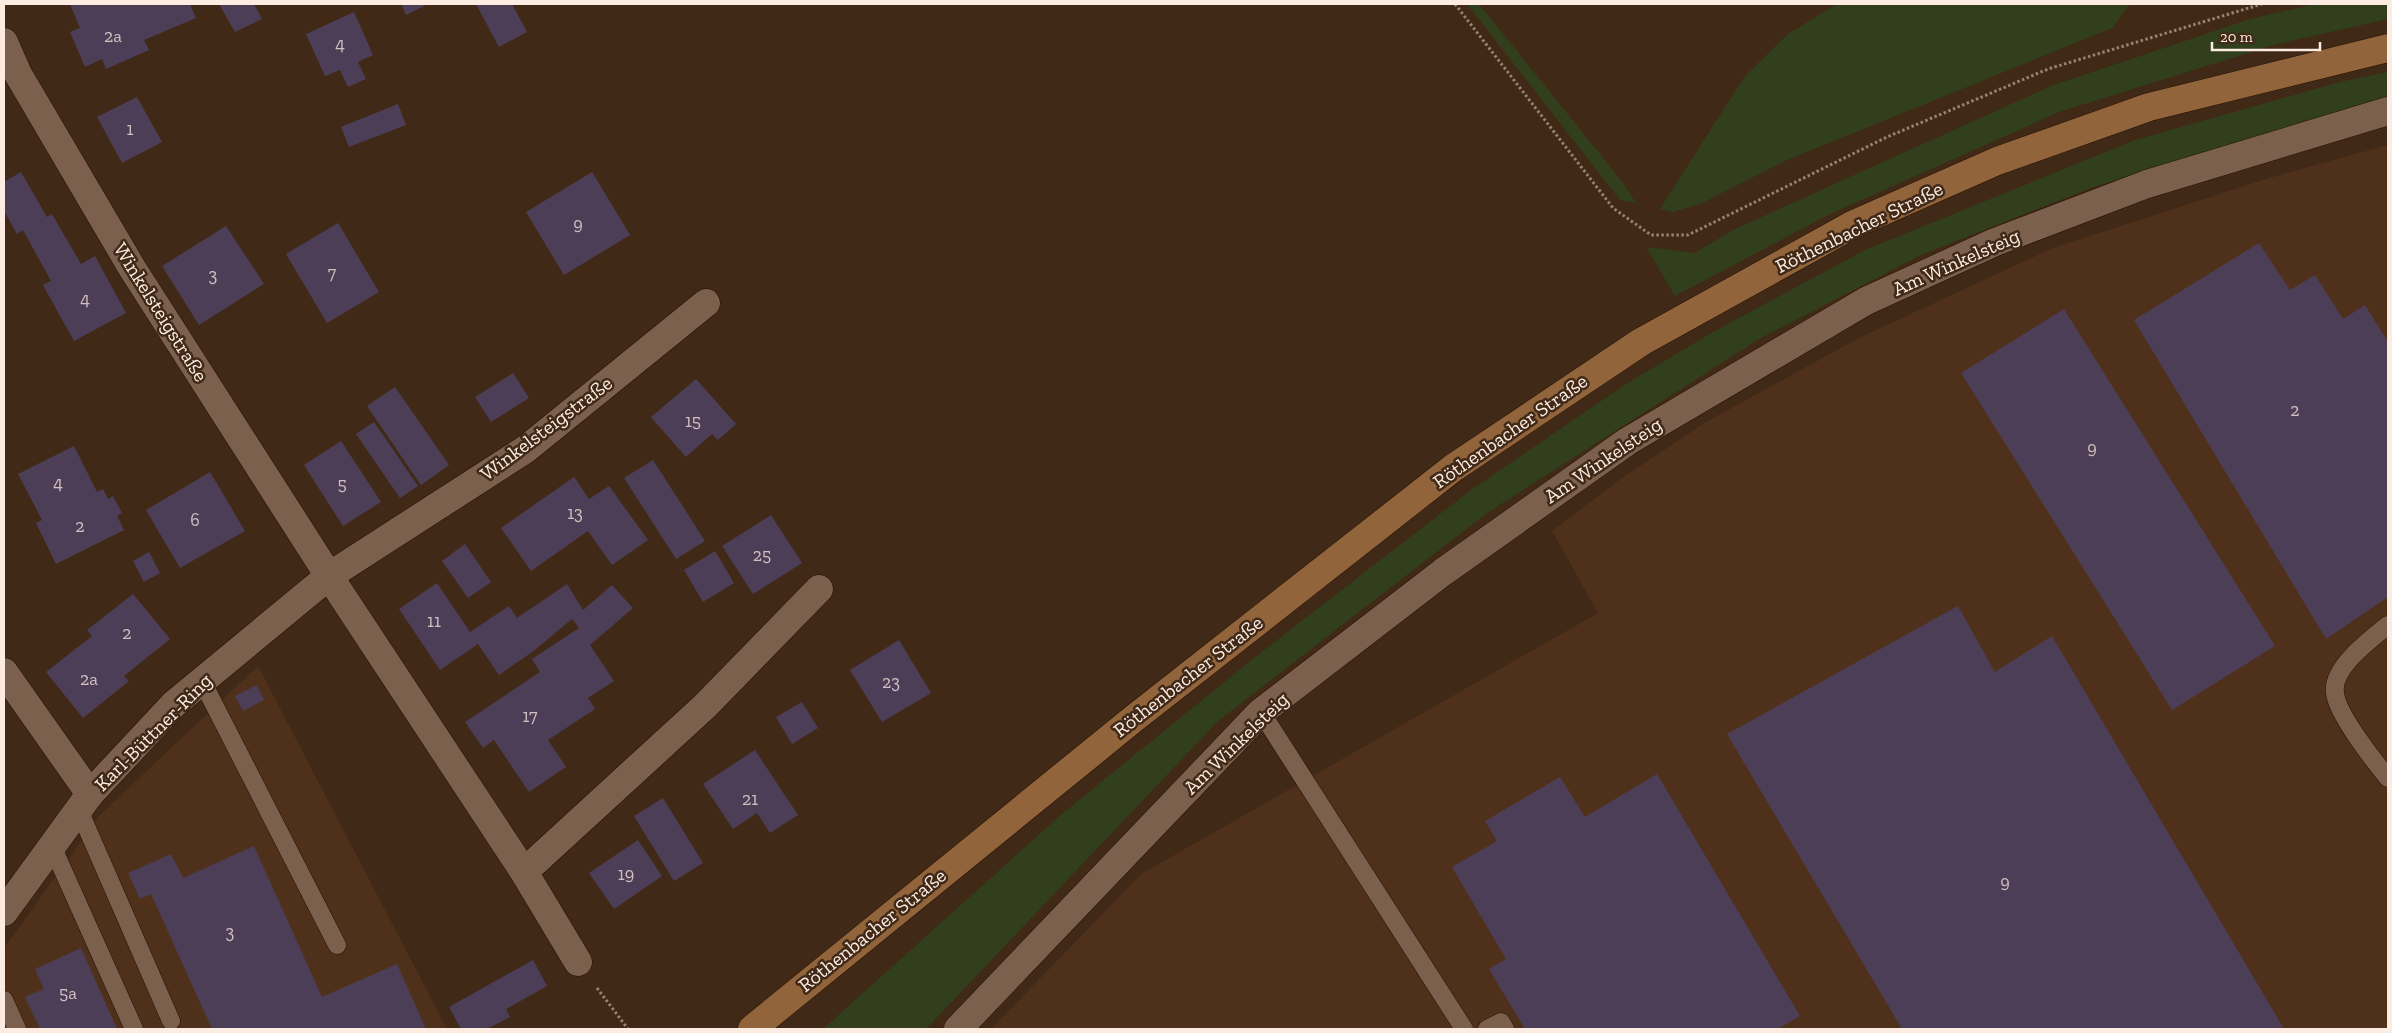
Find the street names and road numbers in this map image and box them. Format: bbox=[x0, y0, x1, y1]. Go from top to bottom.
street label: Röthenbacher Straße bbox=[1771, 176, 1947, 278]
street label: Am Winkelsteig bbox=[1889, 223, 2023, 301]
street label: Winkelsteigstraße bbox=[109, 238, 213, 386]
street label: Röthenbacher Straße bbox=[1428, 369, 1592, 493]
street label: Winkelsteigstraße bbox=[475, 371, 617, 485]
street label: Am Winkelsteig bbox=[1540, 412, 1666, 508]
street label: Röthenbacher Straße bbox=[1108, 610, 1268, 742]
street label: Karl-Büttner-Ring bbox=[89, 668, 217, 796]
street label: Am Winkelsteig bbox=[1179, 687, 1293, 799]
street label: Röthenbacher Straße bbox=[793, 863, 951, 997]

